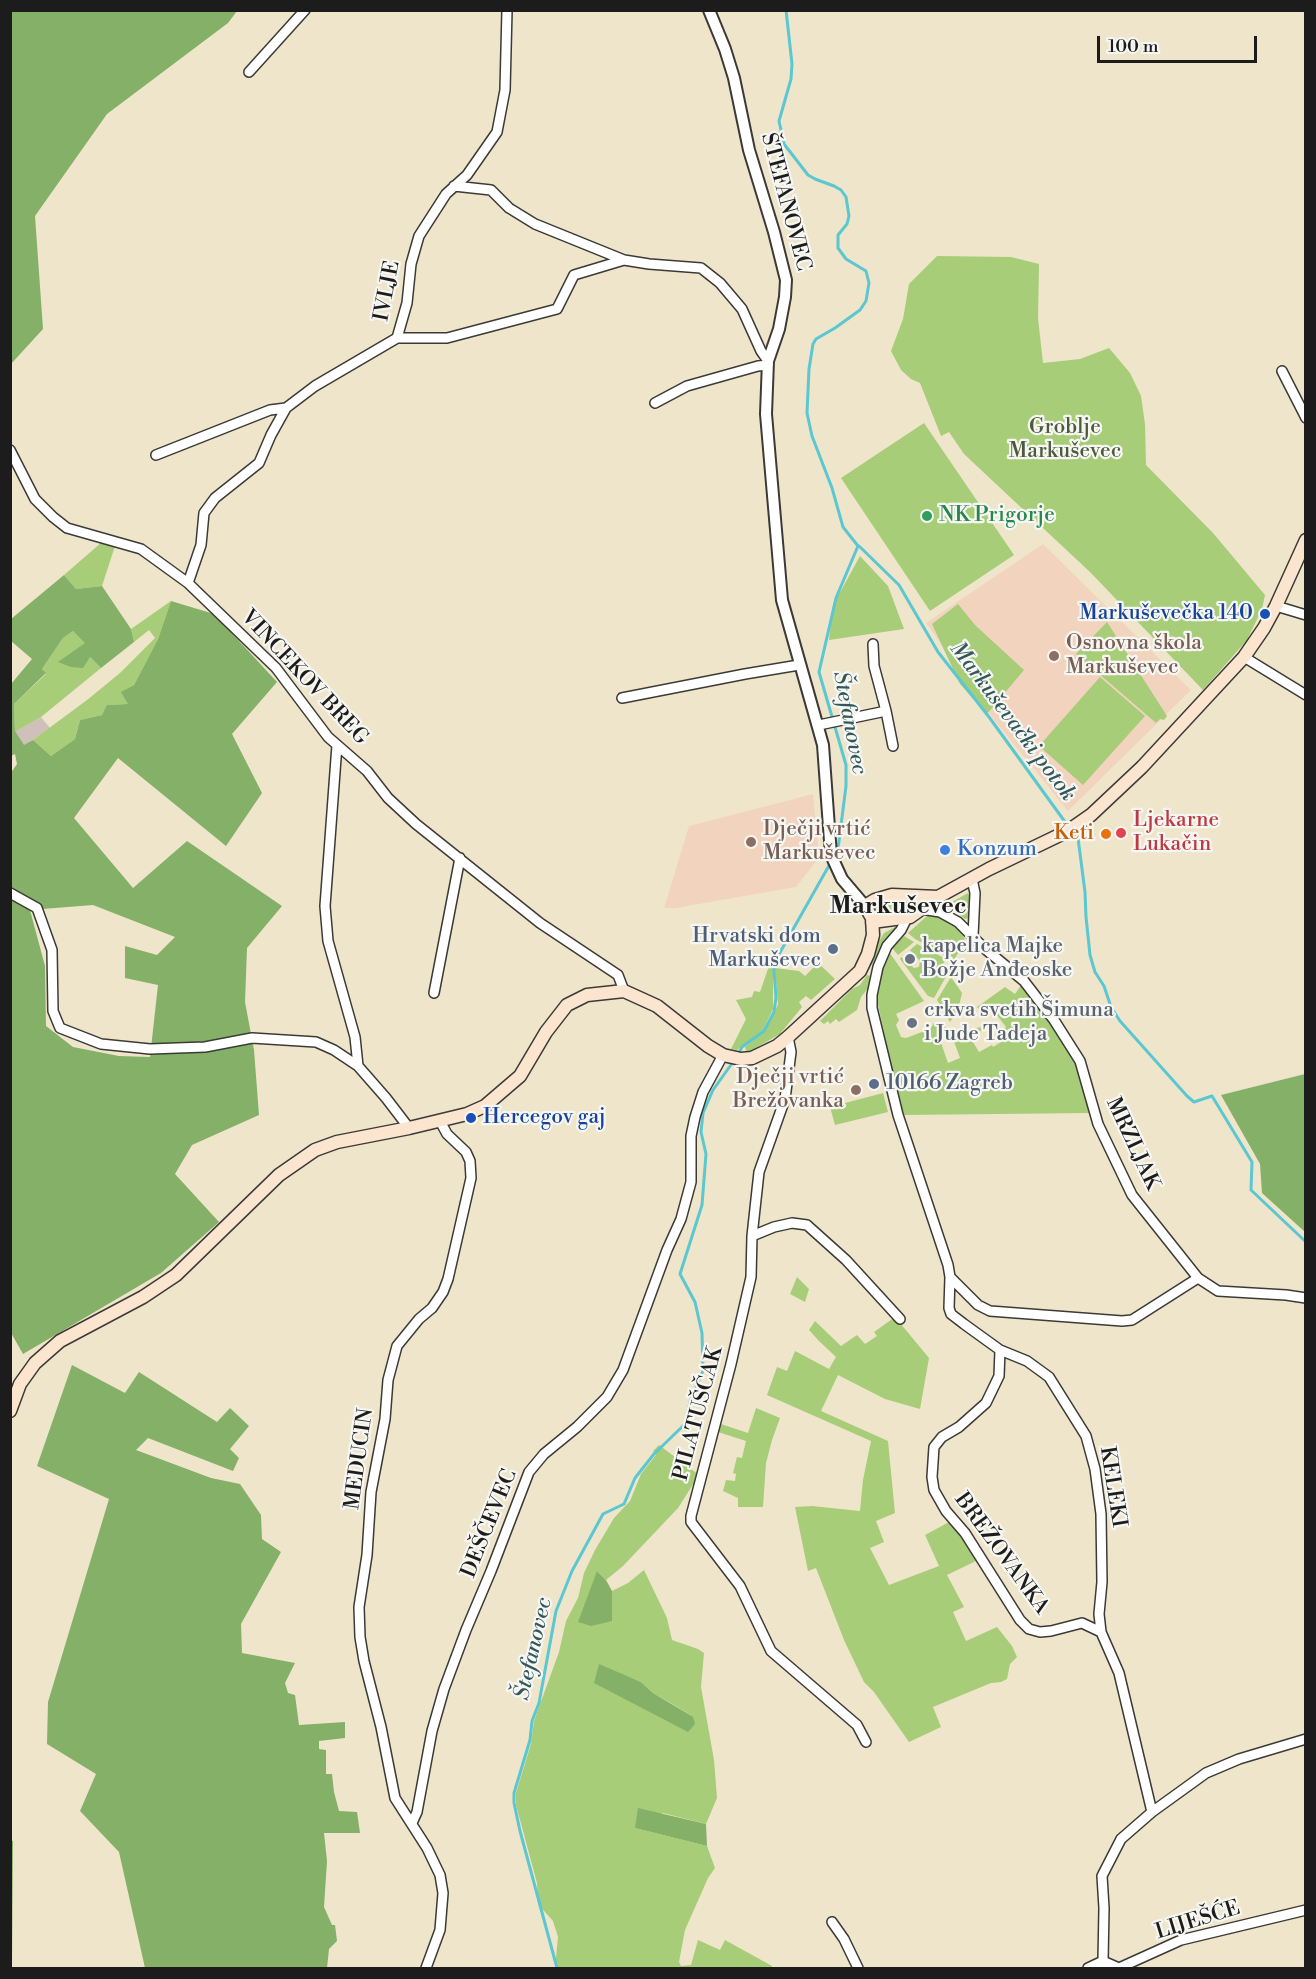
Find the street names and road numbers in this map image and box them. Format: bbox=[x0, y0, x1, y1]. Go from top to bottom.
street label: ŠTEFANOVEC bbox=[755, 130, 815, 274]
street label: IVLJE bbox=[370, 259, 406, 323]
street label: VINCEKOV BREG bbox=[235, 605, 373, 751]
street label: MRZLJAK bbox=[1100, 1094, 1164, 1194]
street label: PILATUŠČAK bbox=[669, 1344, 729, 1484]
street label: MEDUCIN bbox=[340, 1407, 380, 1511]
street label: KELEKI bbox=[1093, 1445, 1131, 1529]
street label: DEŠČEVEC bbox=[457, 1466, 523, 1582]
street label: BREŽOVANKA bbox=[948, 1488, 1054, 1620]
street label: LIJEŠĆE bbox=[1153, 1896, 1243, 1946]

